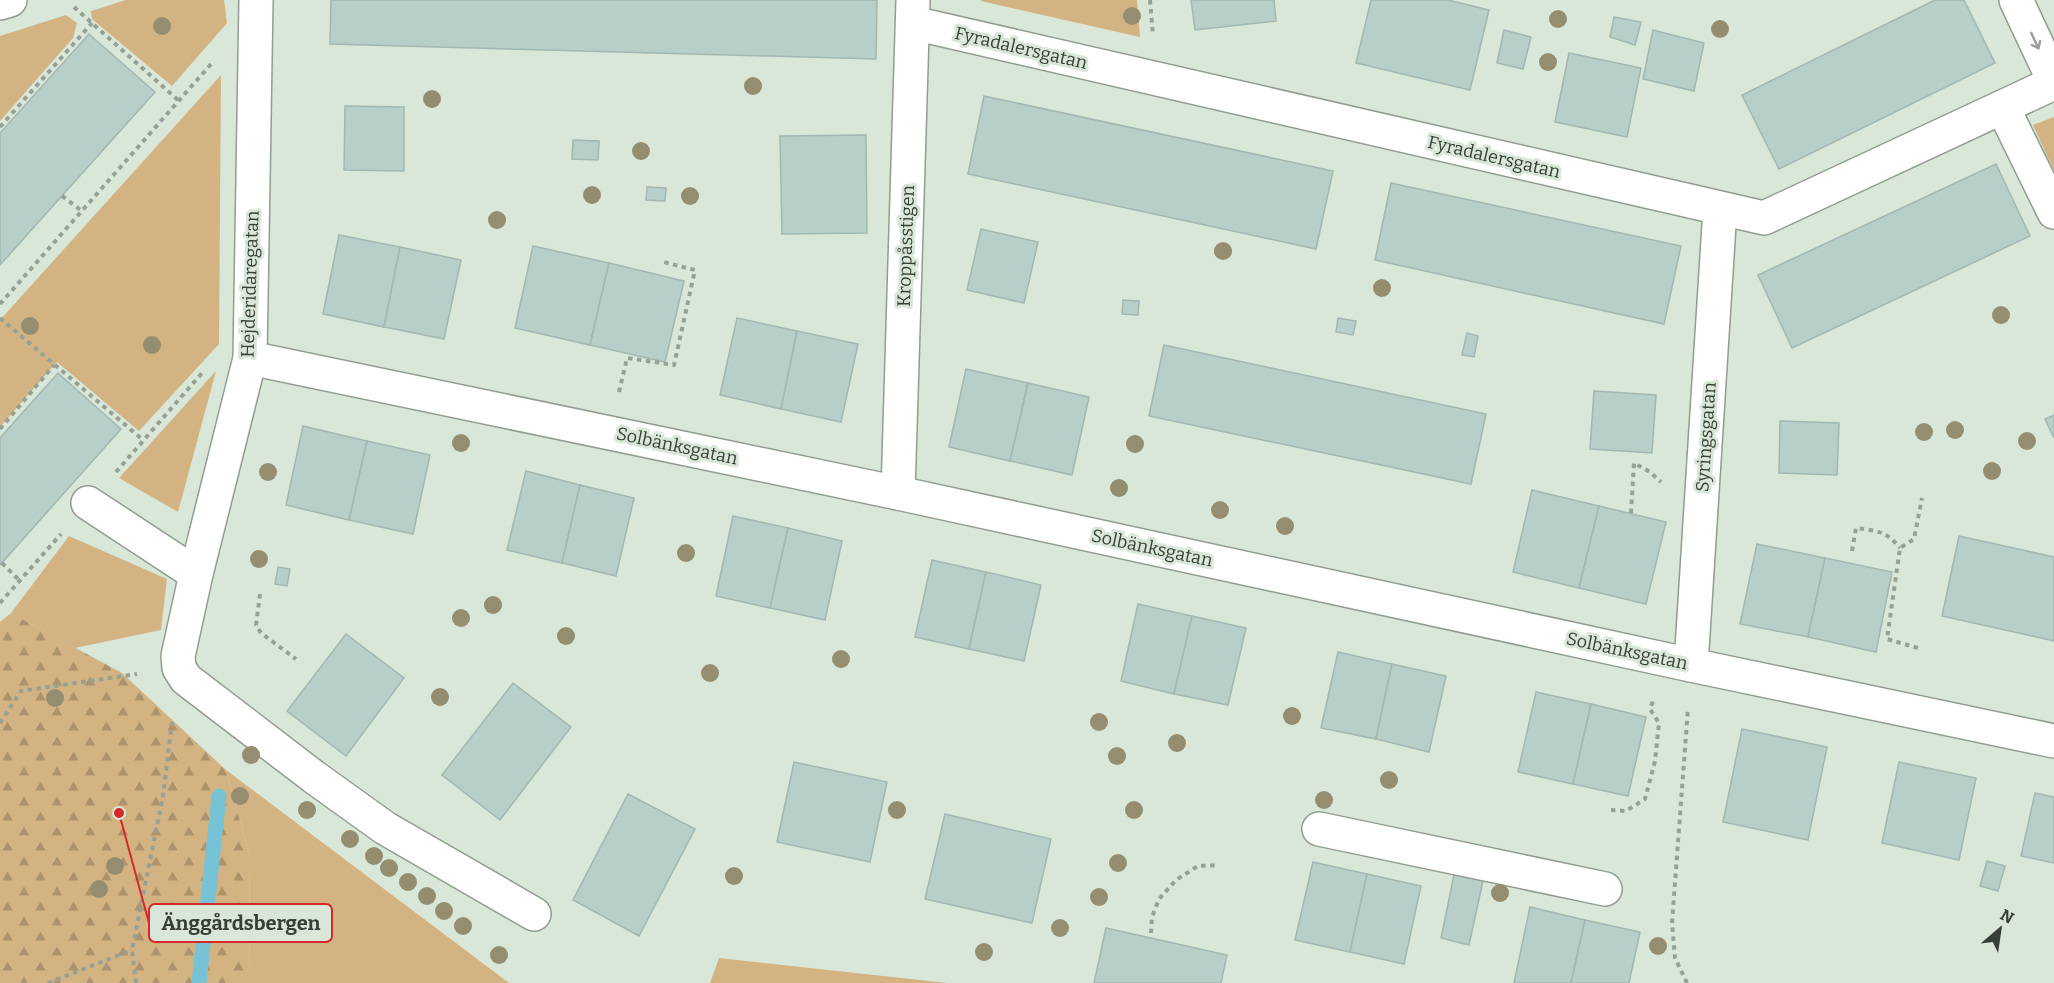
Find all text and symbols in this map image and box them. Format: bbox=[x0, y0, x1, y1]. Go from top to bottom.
street label: Fyradalersgatan bbox=[953, 22, 1090, 74]
one-way arrow bbox=[2029, 31, 2041, 49]
street label: Fyradalersgatan bbox=[1426, 131, 1563, 183]
street label: Kroppåsstigen bbox=[893, 184, 919, 307]
street label: Hejderidaregatan bbox=[236, 210, 264, 358]
street label: Syringsgatan bbox=[1691, 381, 1721, 493]
street label: Solbänksgatan bbox=[614, 422, 740, 470]
street label: Solbänksgatan bbox=[1089, 524, 1215, 572]
street label: Solbänksgatan bbox=[1564, 627, 1690, 675]
north arrow bbox=[1970, 899, 2030, 959]
callout: Änggårdsbergen bbox=[149, 904, 332, 942]
text: N bbox=[1997, 905, 2017, 928]
text: Änggårdsbergen bbox=[162, 911, 321, 935]

